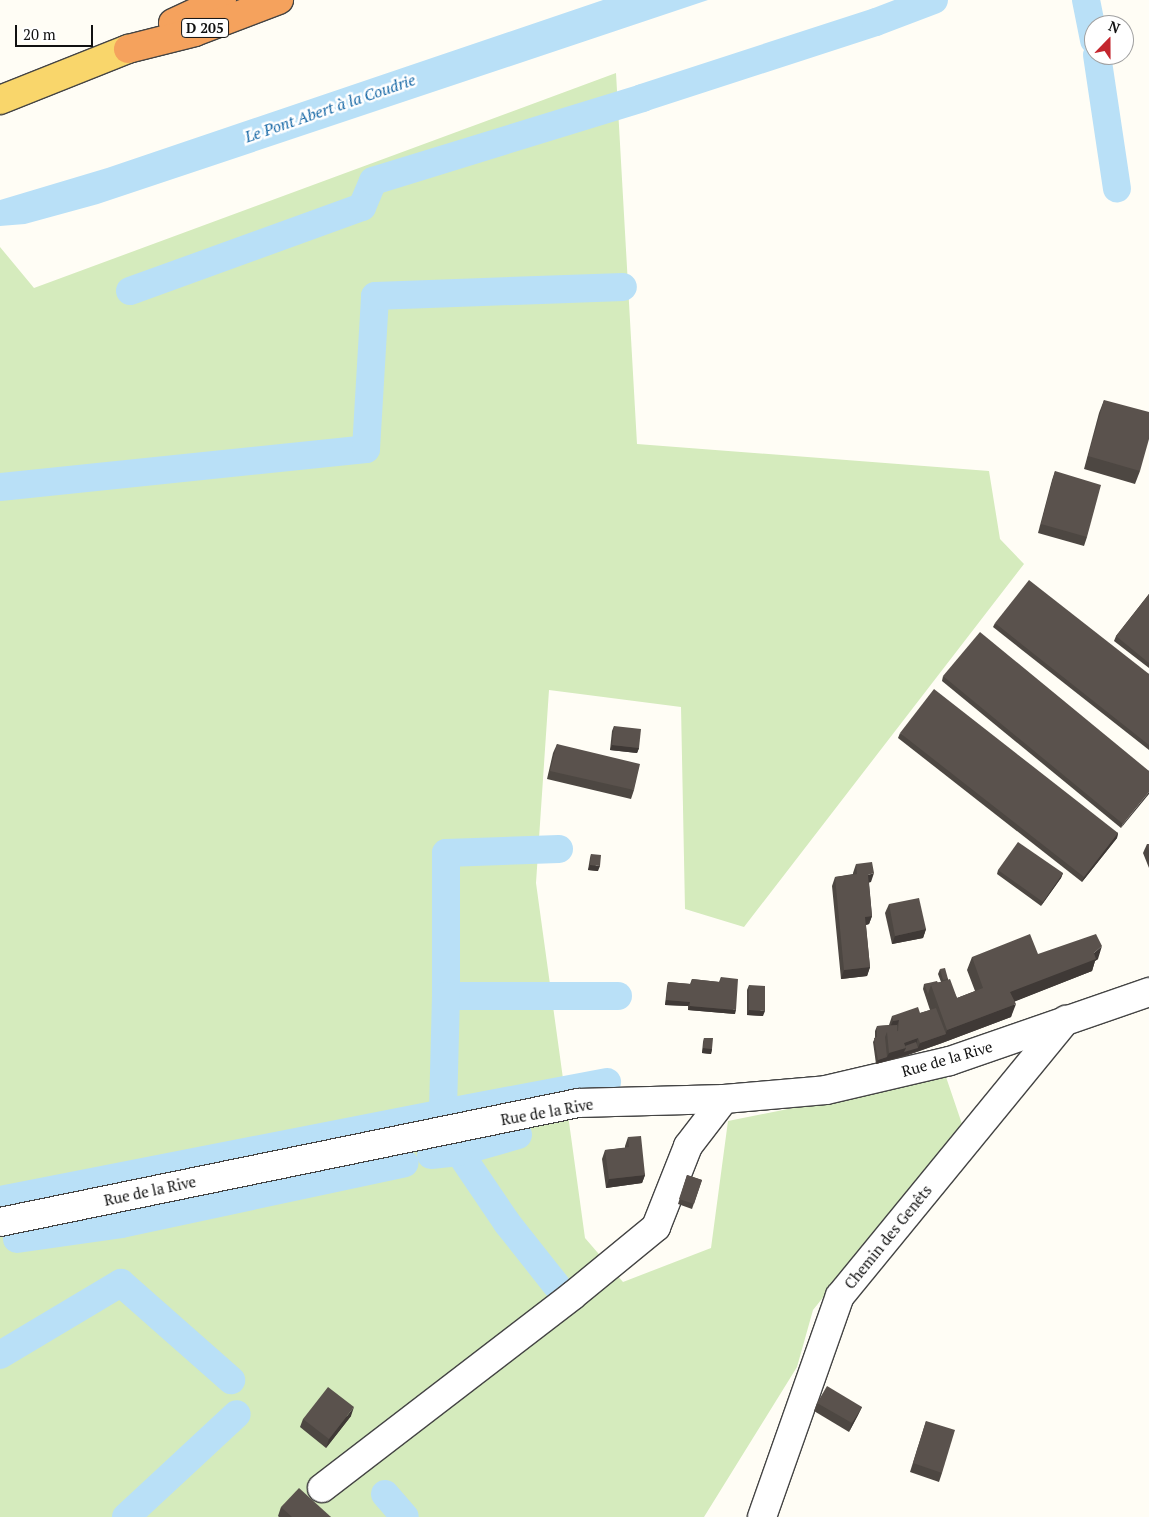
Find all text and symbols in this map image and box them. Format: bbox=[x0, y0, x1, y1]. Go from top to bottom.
scale bar bbox=[18, 15, 95, 47]
north arrow bbox=[1084, 15, 1134, 65]
road number: D 205 bbox=[180, 16, 230, 40]
text: N bbox=[1106, 16, 1123, 37]
text: 20 m bbox=[23, 24, 56, 44]
water label: Le Pont Abert à la Coudrie bbox=[242, 70, 418, 146]
street label: Rue de la Rive bbox=[900, 1037, 994, 1081]
street label: Rue de la Rive bbox=[499, 1095, 595, 1129]
street label: Rue de la Rive bbox=[102, 1172, 198, 1210]
street label: Chemin des Genêts bbox=[841, 1181, 935, 1293]

